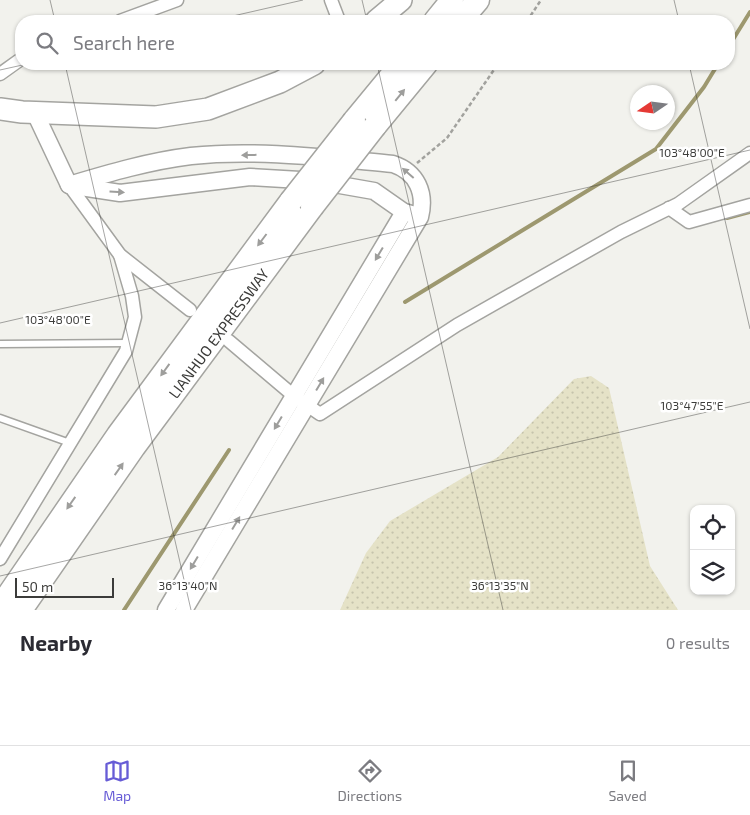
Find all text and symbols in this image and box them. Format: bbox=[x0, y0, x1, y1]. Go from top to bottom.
search box bbox=[15, 15, 735, 70]
icon: search bbox=[33, 29, 61, 57]
text: Search here bbox=[73, 31, 175, 54]
north arrow bbox=[630, 85, 675, 130]
one-way arrow bbox=[395, 89, 406, 102]
text: 103°48'00"E bbox=[659, 145, 725, 159]
one-way arrow bbox=[240, 151, 256, 159]
one-way arrow bbox=[402, 168, 414, 179]
one-way arrow bbox=[110, 188, 126, 196]
one-way arrow bbox=[257, 233, 267, 247]
one-way arrow bbox=[375, 247, 384, 260]
street label: LIANHUO EXPRESSWAY bbox=[164, 264, 273, 402]
text: 103°48'00"E bbox=[25, 312, 91, 326]
one-way arrow bbox=[160, 364, 170, 377]
one-way arrow bbox=[315, 377, 324, 390]
text: 103°47'55"E bbox=[661, 398, 724, 412]
one-way arrow bbox=[273, 417, 282, 430]
one-way arrow bbox=[114, 462, 124, 476]
one-way arrow bbox=[66, 496, 76, 510]
map controls bbox=[690, 505, 735, 595]
button: locate bbox=[690, 505, 735, 550]
one-way arrow bbox=[232, 517, 241, 530]
button: layers bbox=[690, 550, 735, 595]
one-way arrow bbox=[190, 556, 199, 569]
scale bar bbox=[15, 575, 114, 598]
text: 50 m bbox=[22, 578, 53, 595]
text: 36°13'40"N bbox=[159, 578, 217, 592]
text: 36°13'35"N bbox=[471, 578, 529, 592]
text: Nearby bbox=[20, 630, 92, 655]
text: 0 results bbox=[666, 633, 730, 652]
tab: Map bbox=[103, 757, 131, 804]
tab: Directions bbox=[338, 757, 402, 804]
tab: Saved bbox=[608, 757, 647, 804]

